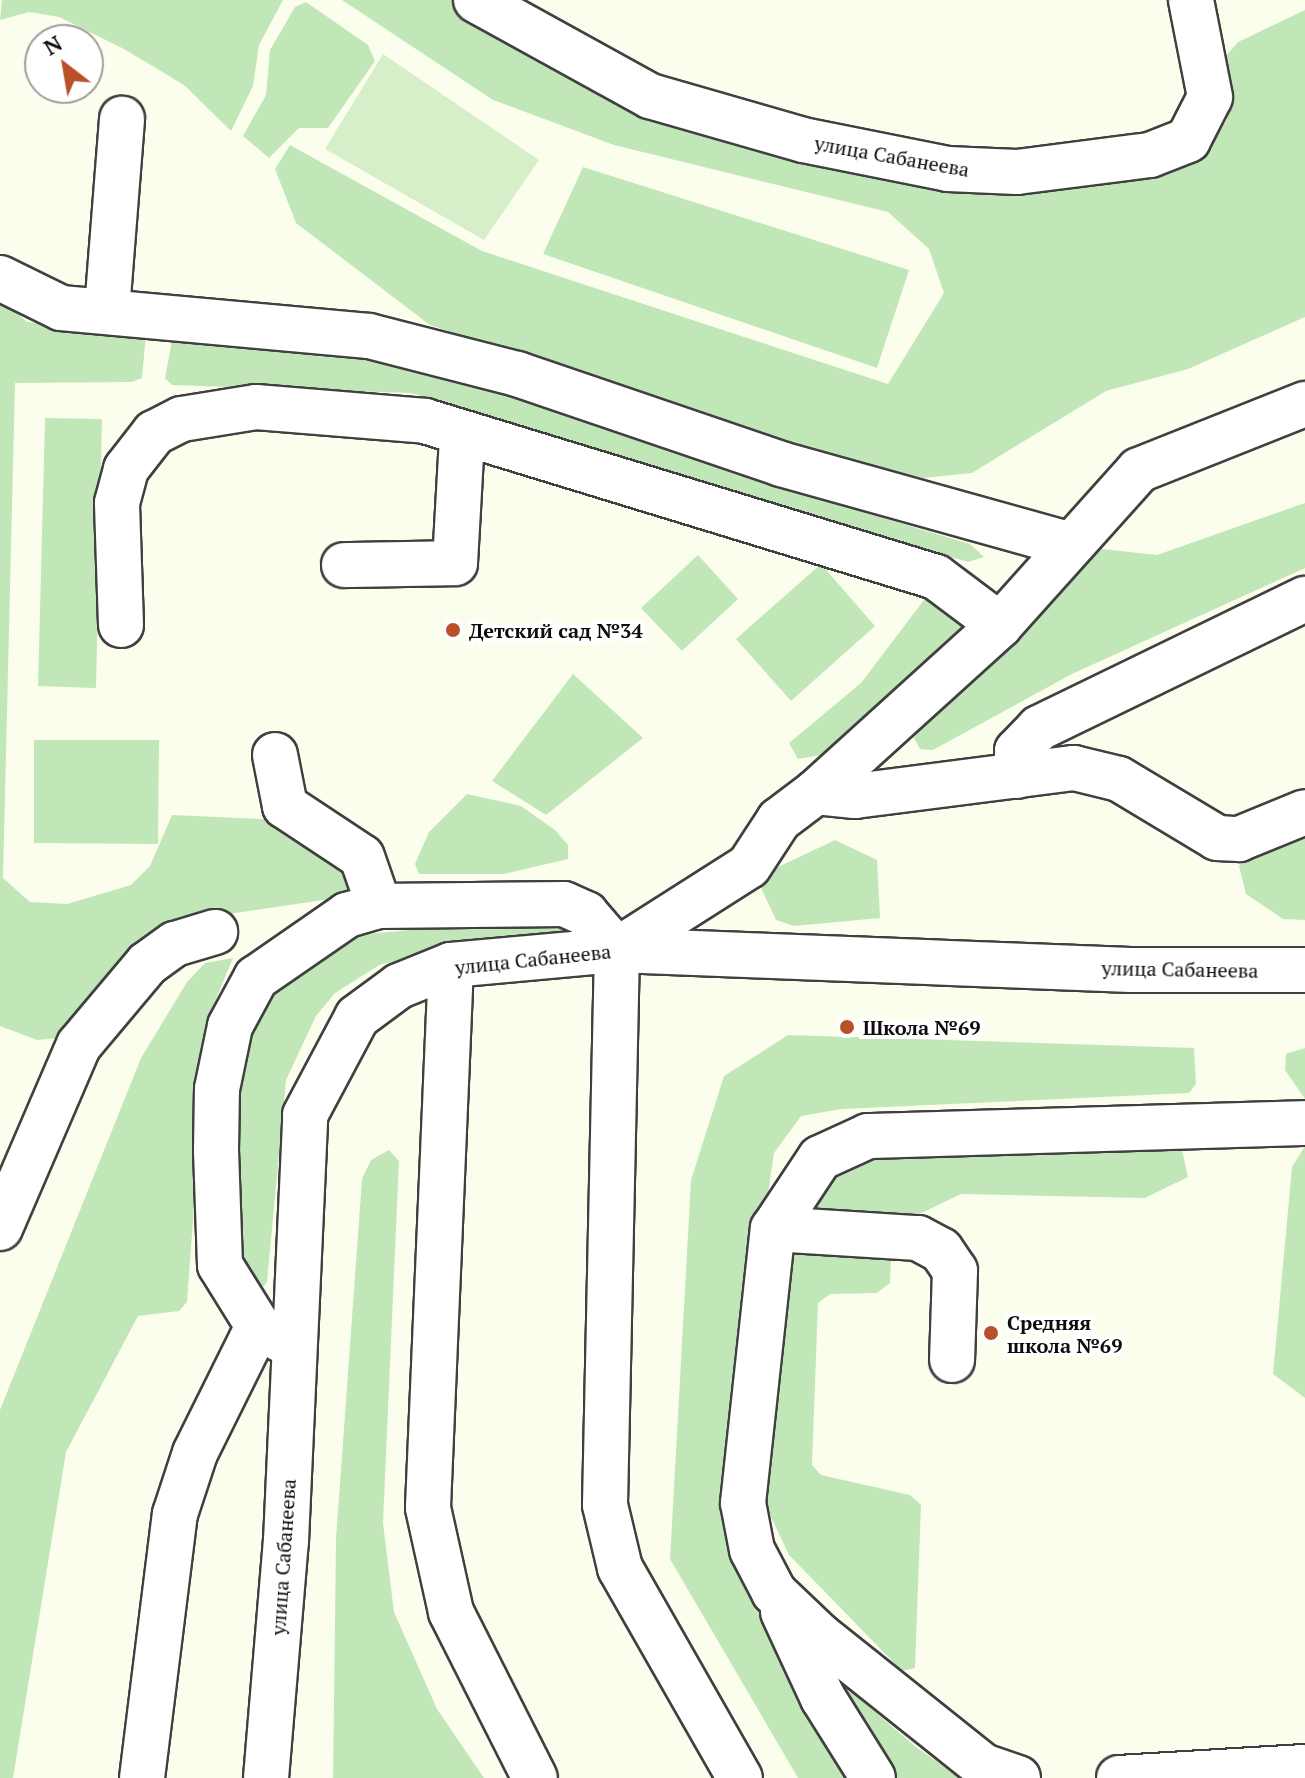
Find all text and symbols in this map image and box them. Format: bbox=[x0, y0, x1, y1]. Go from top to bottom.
north arrow bbox=[24, 24, 104, 104]
text: N bbox=[38, 28, 67, 61]
street label: улица Сабанеева bbox=[813, 131, 971, 181]
place label: Детский сад №34 bbox=[469, 618, 643, 642]
marker: Детский сад №34 bbox=[444, 621, 462, 639]
street label: улица Сабанеева bbox=[454, 939, 612, 979]
street label: улица Сабанеева bbox=[1101, 956, 1259, 982]
place label: Школа №69 bbox=[863, 1015, 981, 1039]
marker: Школа №69 bbox=[838, 1018, 856, 1036]
place label: Средняя школа №69 bbox=[1007, 1310, 1122, 1357]
marker: Средняя школа №69 bbox=[982, 1324, 1000, 1342]
street label: улица Сабанеева bbox=[266, 1478, 300, 1636]

